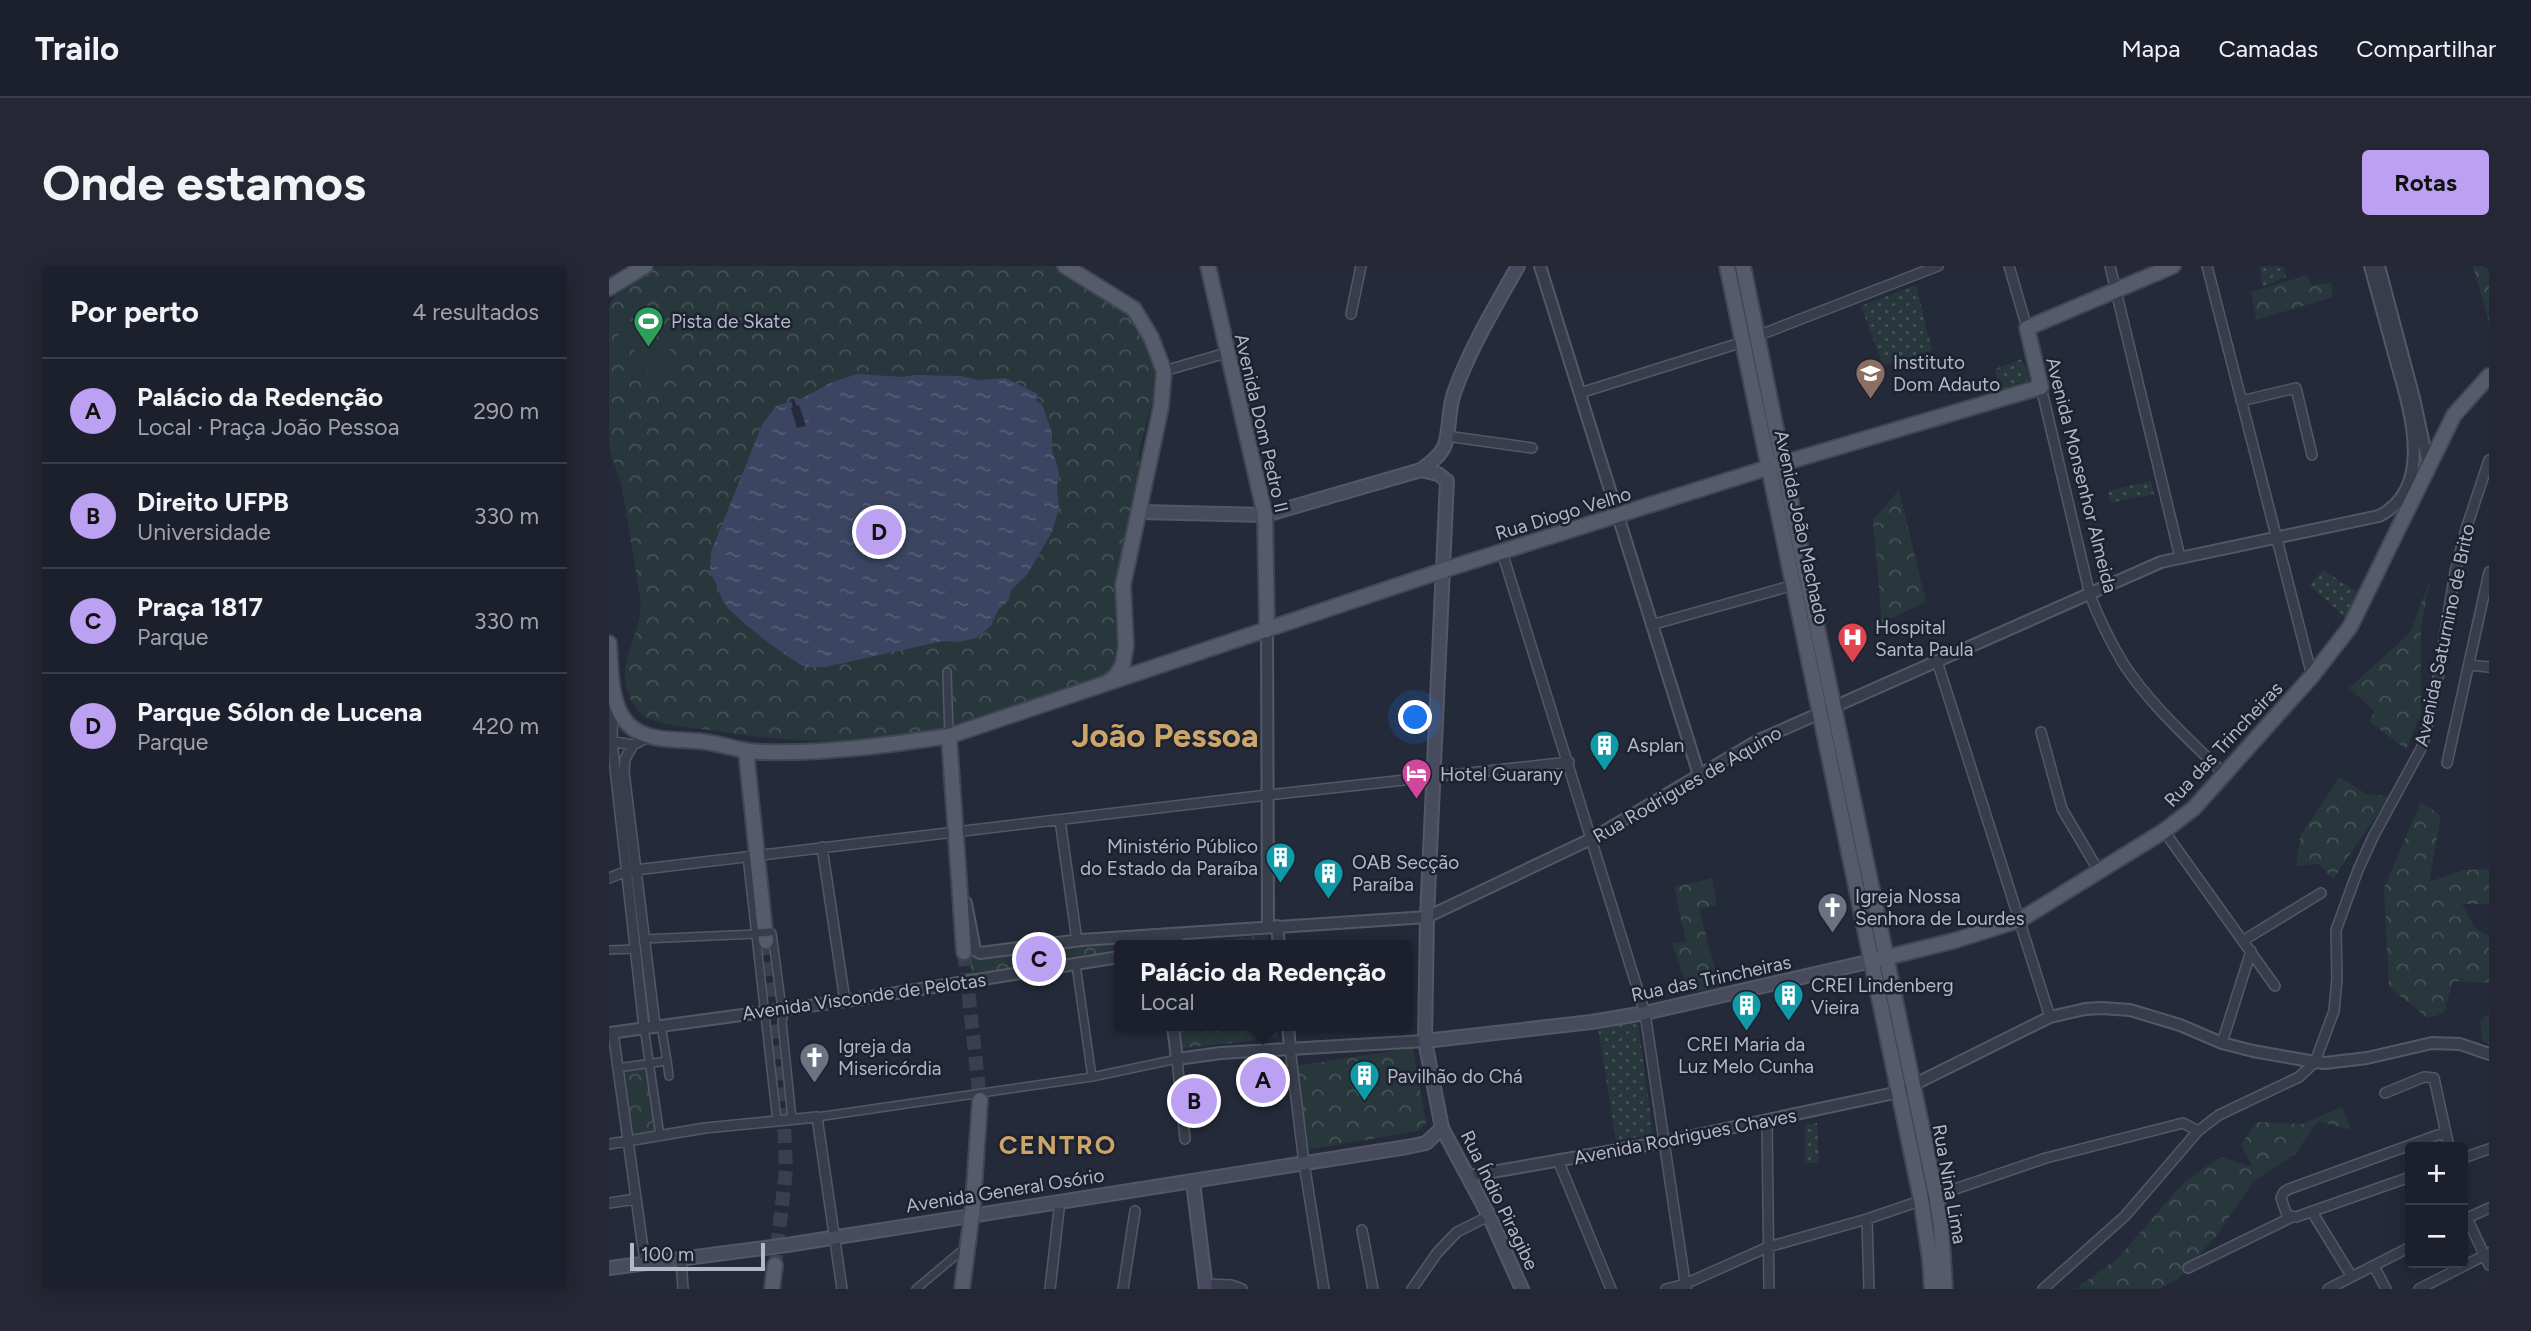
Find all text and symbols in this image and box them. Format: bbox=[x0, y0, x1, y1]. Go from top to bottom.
text: Trailo bbox=[35, 29, 119, 68]
text: Mapa bbox=[2121, 34, 2180, 63]
text: Camadas bbox=[2218, 34, 2318, 63]
text: Compartilhar bbox=[2356, 34, 2496, 63]
button: Rotas bbox=[2362, 150, 2489, 215]
text: Onde estamos bbox=[42, 153, 366, 212]
text: Por perto bbox=[70, 293, 199, 330]
text: 4 resultados bbox=[412, 298, 539, 326]
sports icon: Pista de Skate bbox=[631, 304, 665, 348]
place label: Pista de Skate bbox=[671, 310, 791, 333]
street label: Avenida Dom Pedro II bbox=[1230, 331, 1293, 515]
place label: Instituto Dom Adauto bbox=[1893, 351, 2000, 396]
street label: Avenida Monsenhor Almeida bbox=[2041, 355, 2122, 595]
school or university icon: Instituto Dom Adauto bbox=[1853, 356, 1887, 400]
text: Palácio da Redenção bbox=[137, 381, 383, 413]
text: A bbox=[85, 397, 101, 425]
text: 290 m bbox=[473, 397, 539, 425]
text: Local · Praça João Pessoa bbox=[137, 413, 399, 441]
street label: Avenida João Machado bbox=[1770, 428, 1833, 626]
street label: Rua Diogo Velho bbox=[1492, 482, 1634, 545]
text: Direito UFPB bbox=[137, 486, 289, 518]
text: B bbox=[86, 502, 100, 530]
text: 330 m bbox=[474, 502, 539, 530]
pin: D bbox=[856, 506, 902, 558]
text: Universidade bbox=[137, 518, 271, 546]
street label: Avenida Saturnino de Brito bbox=[2410, 522, 2479, 748]
text: Praça 1817 bbox=[137, 591, 263, 623]
text: C bbox=[85, 607, 101, 635]
text: 330 m bbox=[474, 607, 539, 635]
place label: Hospital Santa Paula bbox=[1875, 616, 1973, 661]
hospital icon: Hospital Santa Paula bbox=[1835, 621, 1869, 665]
text: Parque bbox=[137, 623, 208, 651]
street label: Rua das Trincheiras bbox=[2159, 677, 2287, 812]
text: Parque Sólon de Lucena bbox=[137, 696, 422, 728]
your location bbox=[1398, 700, 1432, 734]
text: D bbox=[85, 712, 101, 740]
text: 420 m bbox=[472, 712, 539, 740]
district label: João Pessoa bbox=[1071, 716, 1259, 755]
street label: Rua Rodrigues de Aquino bbox=[1589, 721, 1786, 848]
text: Parque bbox=[137, 728, 208, 756]
building icon: Asplan bbox=[1587, 728, 1621, 772]
place label: Asplan bbox=[1627, 734, 1684, 757]
hotel icon: Hotel Guarany bbox=[1400, 757, 1434, 801]
place label: Hotel Guarany bbox=[1440, 763, 1563, 786]
place label: Ministério Público do Estado da Paraíba bbox=[1080, 835, 1258, 880]
building icon: Ministério Público do Estado da Paraíba bbox=[1264, 840, 1298, 884]
place label: OAB Secção Paraíba bbox=[1352, 851, 1459, 896]
building icon: OAB Secção Paraíba bbox=[1312, 856, 1346, 900]
place label: Igreja Nossa Senhora de Lourdes bbox=[1855, 885, 2025, 930]
church icon: Igreja Nossa Senhora de Lourdes bbox=[1815, 890, 1849, 934]
pin: C bbox=[1016, 933, 1062, 985]
popup bbox=[1114, 940, 1412, 1031]
street label: Rua das Trincheiras bbox=[1629, 950, 1793, 1007]
text: Palácio da Redenção bbox=[1140, 956, 1386, 988]
street label: Avenida Visconde de Pelotas bbox=[741, 968, 988, 1025]
place label: CREI Lindenberg Vieira bbox=[1811, 974, 1954, 1019]
building icon: CREI Lindenberg Vieira bbox=[1771, 979, 1805, 1023]
text: Local bbox=[1140, 988, 1195, 1016]
building icon: CREI Maria da Luz Melo Cunha bbox=[1729, 988, 1763, 1032]
place label: CREI Maria da Luz Melo Cunha bbox=[1678, 1033, 1814, 1078]
place label: Igreja da Misericórdia bbox=[838, 1035, 942, 1080]
church icon: Igreja da Misericórdia bbox=[798, 1040, 832, 1084]
pin: A bbox=[1240, 1054, 1286, 1106]
building icon: Pavilhão do Chá bbox=[1347, 1059, 1381, 1103]
place label: Pavilhão do Chá bbox=[1387, 1065, 1523, 1088]
pin: B bbox=[1171, 1075, 1217, 1127]
street label: Avenida Rodrigues Chaves bbox=[1572, 1104, 1799, 1169]
street label: Rua Nina Lima bbox=[1928, 1122, 1971, 1246]
street label: Rua Índio Piragibe bbox=[1456, 1127, 1543, 1274]
district label: CENTRO bbox=[999, 1129, 1117, 1161]
map controls bbox=[2405, 1142, 2468, 1268]
button: + bbox=[2405, 1142, 2468, 1205]
street label: Avenida General Osório bbox=[904, 1163, 1106, 1218]
button: − bbox=[2405, 1205, 2468, 1268]
scale bar bbox=[630, 1240, 765, 1272]
text: 100 m bbox=[641, 1243, 694, 1266]

